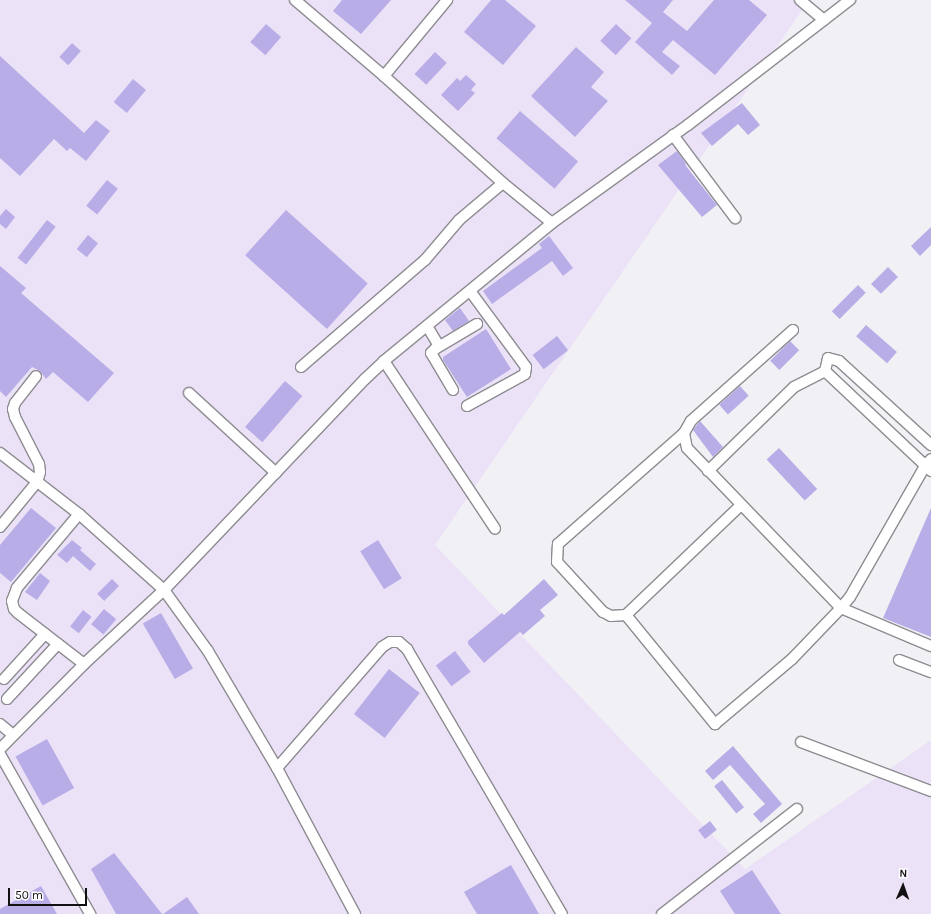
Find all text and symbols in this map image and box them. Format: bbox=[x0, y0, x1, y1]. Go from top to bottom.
north arrow bbox=[883, 866, 923, 906]
text: N bbox=[899, 867, 908, 880]
scale bar bbox=[10, 880, 89, 906]
text: 50 m bbox=[15, 888, 43, 902]

